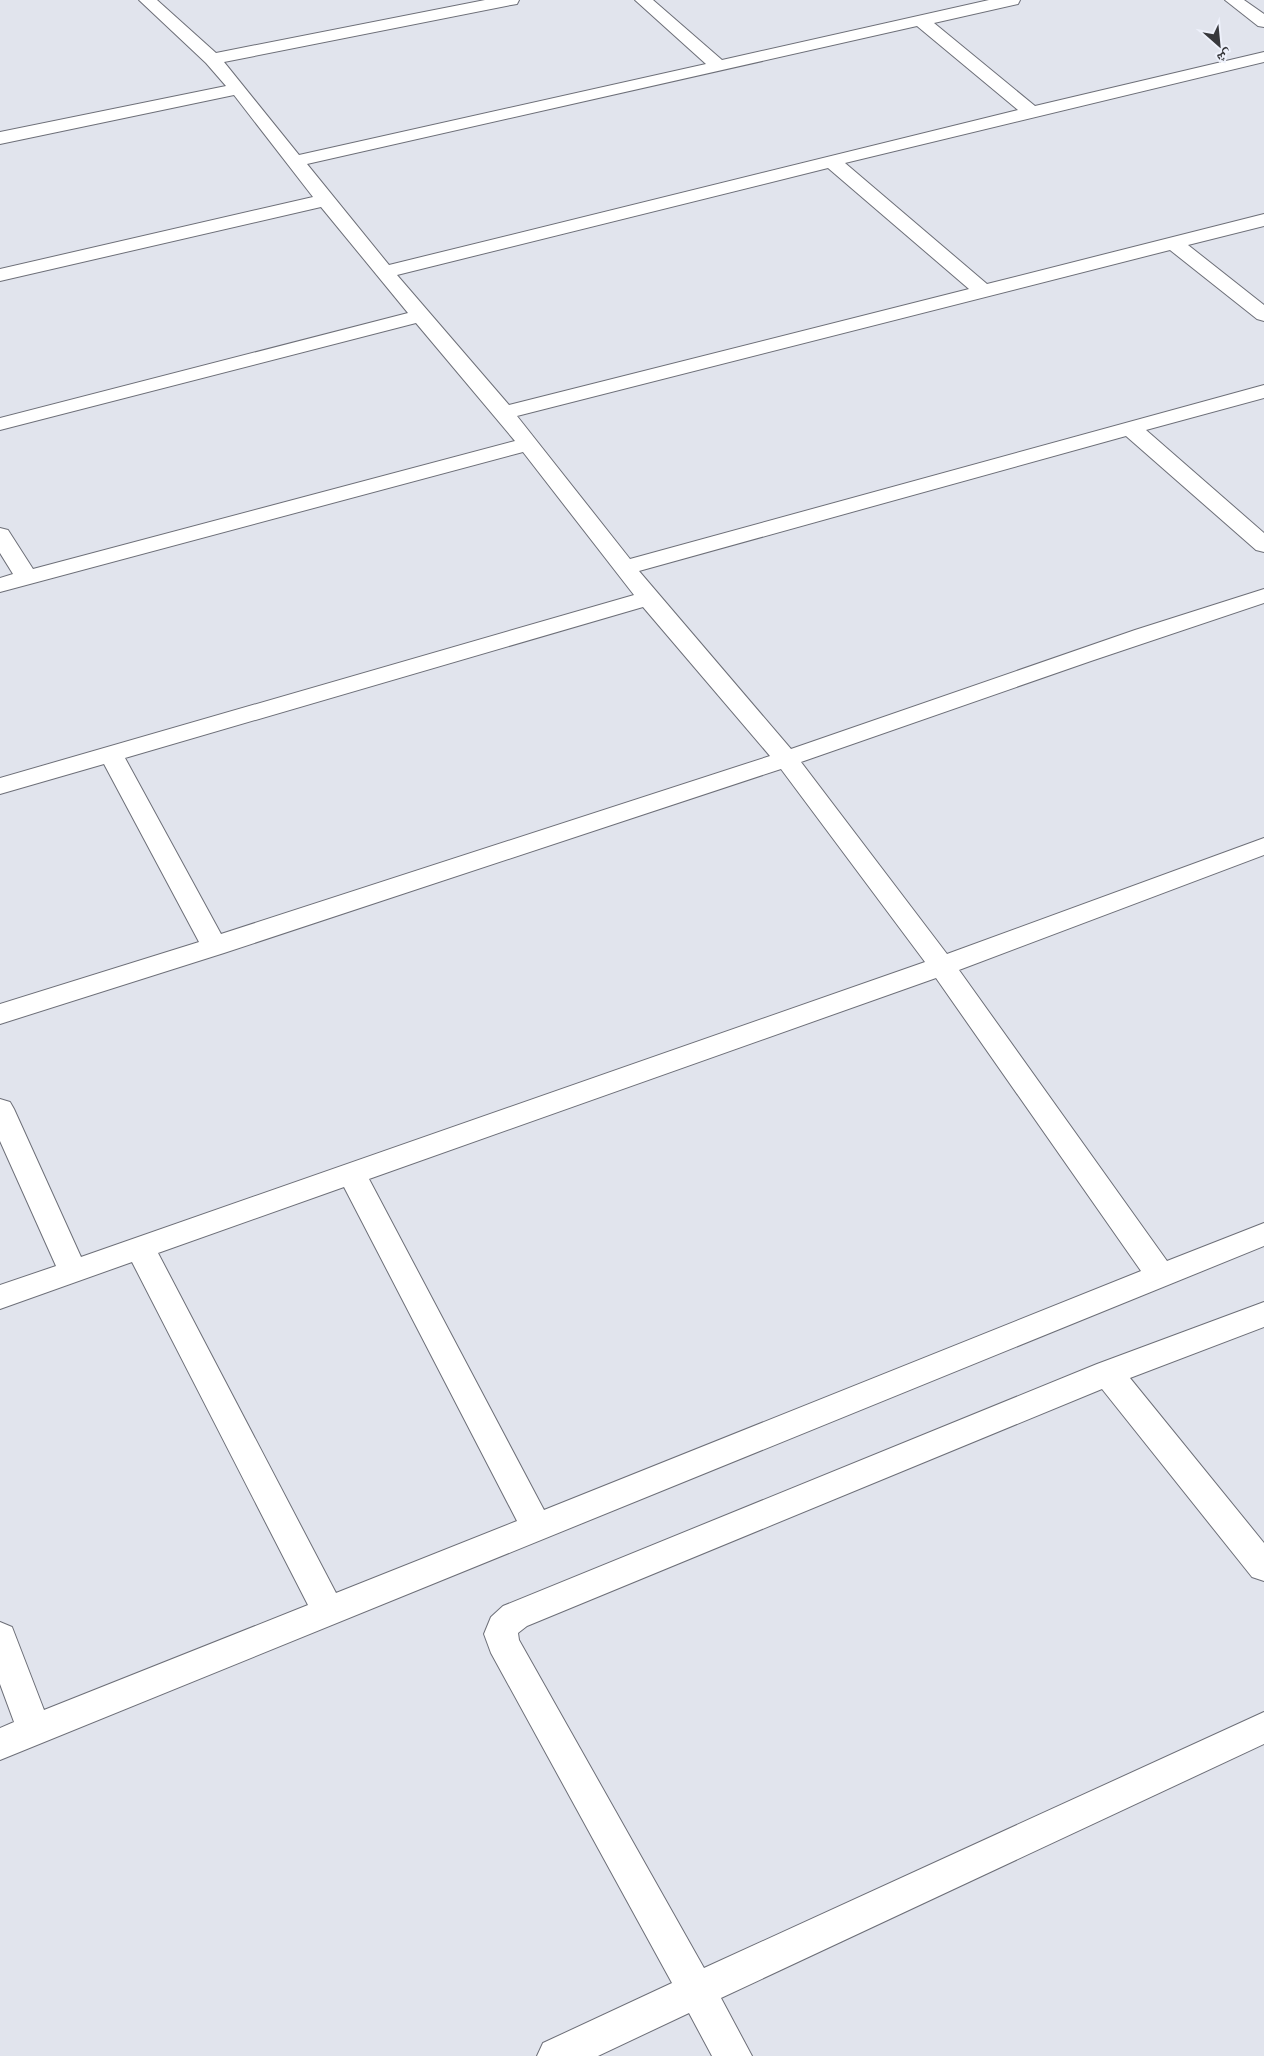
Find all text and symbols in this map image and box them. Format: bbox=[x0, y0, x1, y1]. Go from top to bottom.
north arrow bbox=[1194, 20, 1244, 70]
text: ش bbox=[1214, 45, 1236, 69]

